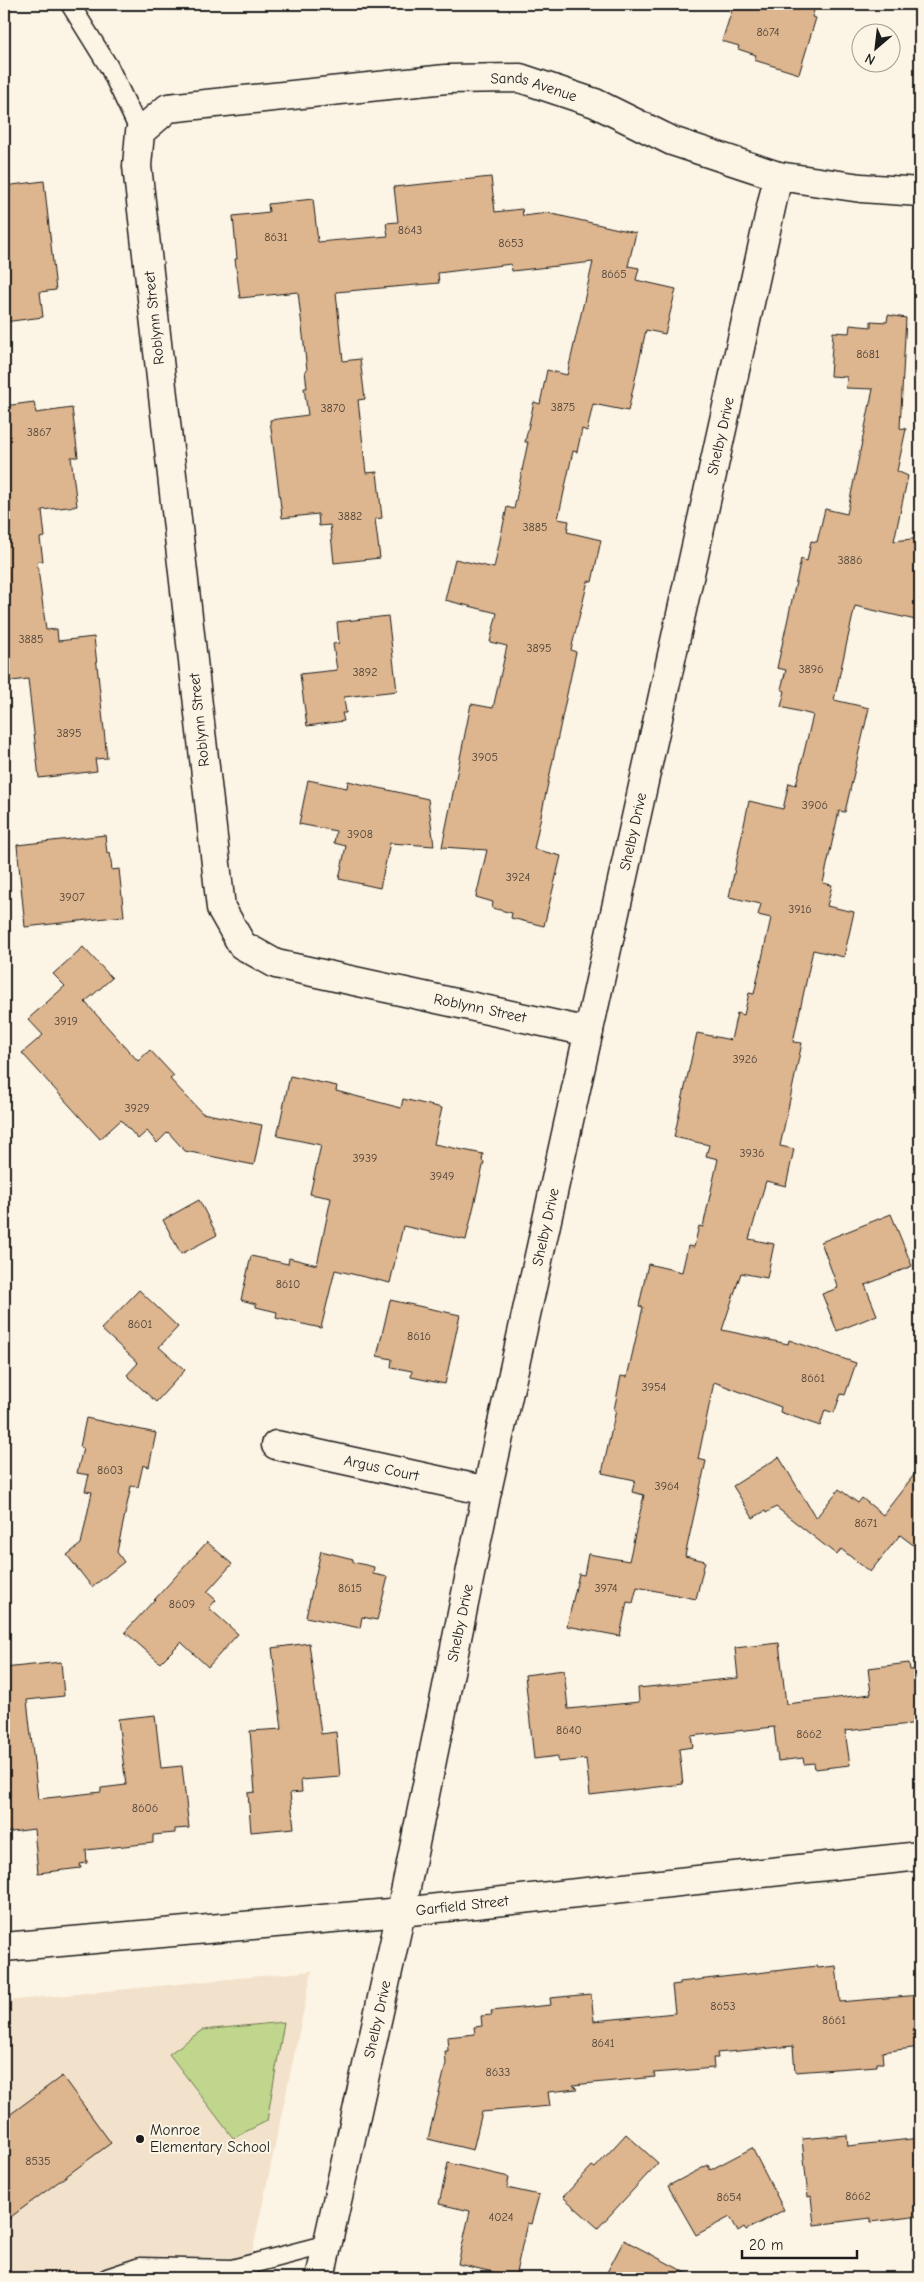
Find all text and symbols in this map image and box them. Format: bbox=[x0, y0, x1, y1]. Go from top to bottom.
north arrow bbox=[852, 22, 902, 72]
house number: 8674 bbox=[756, 25, 780, 39]
text: N bbox=[862, 49, 878, 69]
street label: Sands Avenue bbox=[490, 69, 580, 106]
house number: 8643 bbox=[398, 223, 422, 237]
house number: 8631 bbox=[264, 230, 288, 244]
house number: 8653 bbox=[498, 236, 524, 250]
house number: 8665 bbox=[601, 267, 627, 281]
street label: Roblynn Street bbox=[140, 270, 168, 366]
house number: 8681 bbox=[856, 347, 880, 361]
street label: Shelby Drive bbox=[703, 395, 738, 477]
house number: 3875 bbox=[551, 400, 575, 414]
house number: 3870 bbox=[320, 401, 346, 415]
house number: 3867 bbox=[27, 425, 52, 439]
house number: 3882 bbox=[338, 509, 362, 523]
house number: 3885 bbox=[523, 520, 547, 534]
house number: 3886 bbox=[838, 553, 862, 567]
house number: 3885 bbox=[19, 632, 43, 646]
house number: 3895 bbox=[526, 641, 552, 655]
house number: 3896 bbox=[798, 662, 824, 676]
house number: 3892 bbox=[353, 665, 377, 679]
street label: Roblynn Street bbox=[185, 672, 213, 768]
house number: 3895 bbox=[56, 726, 82, 740]
house number: 3905 bbox=[472, 750, 498, 764]
street label: Shelby Drive bbox=[616, 790, 650, 872]
house number: 3906 bbox=[802, 798, 828, 812]
house number: 3908 bbox=[347, 827, 373, 841]
house number: 3924 bbox=[506, 870, 530, 884]
house number: 3907 bbox=[59, 890, 85, 904]
house number: 3916 bbox=[788, 902, 812, 916]
street label: Roblynn Street bbox=[432, 989, 528, 1027]
house number: 3919 bbox=[54, 1014, 78, 1028]
house number: 3926 bbox=[732, 1052, 758, 1066]
house number: 3929 bbox=[124, 1101, 150, 1115]
house number: 3936 bbox=[739, 1146, 765, 1160]
house number: 3939 bbox=[353, 1151, 377, 1165]
house number: 3949 bbox=[430, 1169, 454, 1183]
street label: Shelby Drive bbox=[528, 1186, 563, 1268]
house number: 8610 bbox=[276, 1277, 300, 1291]
house number: 8601 bbox=[128, 1317, 153, 1331]
house number: 8616 bbox=[407, 1329, 431, 1343]
house number: 8661 bbox=[801, 1371, 825, 1385]
house number: 3954 bbox=[642, 1380, 667, 1394]
street label: Argus Court bbox=[342, 1451, 421, 1485]
house number: 8603 bbox=[97, 1463, 123, 1477]
house number: 3964 bbox=[655, 1479, 680, 1493]
house number: 8671 bbox=[854, 1516, 878, 1530]
house number: 8615 bbox=[338, 1581, 362, 1595]
house number: 3974 bbox=[595, 1581, 618, 1595]
street label: Shelby Drive bbox=[443, 1582, 477, 1663]
house number: 8609 bbox=[169, 1597, 195, 1611]
house number: 8640 bbox=[556, 1723, 582, 1737]
house number: 8662 bbox=[796, 1727, 822, 1741]
house number: 8606 bbox=[132, 1801, 158, 1815]
street label: Garfield Street bbox=[415, 1891, 510, 1919]
street label: Shelby Drive bbox=[360, 1978, 395, 2060]
house number: 8653 bbox=[710, 1999, 736, 2013]
house number: 8661 bbox=[822, 2013, 846, 2027]
house number: 8641 bbox=[591, 2036, 615, 2050]
house number: 8633 bbox=[486, 2065, 510, 2079]
place label: Monroe Elementary School bbox=[150, 2121, 270, 2156]
marker: Monroe Elementary School bbox=[134, 2133, 146, 2145]
house number: 8535 bbox=[25, 2154, 51, 2168]
house number: 8662 bbox=[845, 2189, 871, 2203]
house number: 8654 bbox=[717, 2190, 742, 2204]
house number: 4024 bbox=[488, 2210, 514, 2224]
scale bar bbox=[742, 2227, 856, 2259]
text: 20 m bbox=[749, 2236, 783, 2254]

